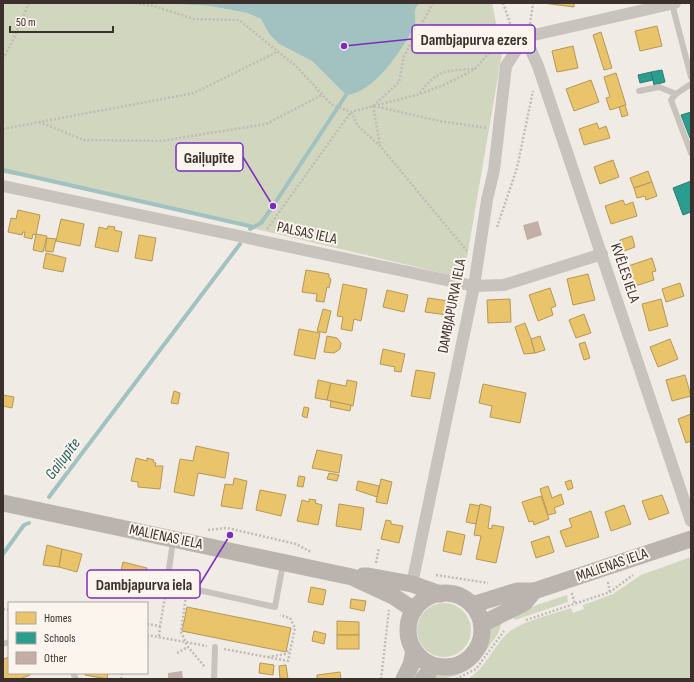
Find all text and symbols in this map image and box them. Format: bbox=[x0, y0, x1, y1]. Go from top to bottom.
scale bar bbox=[10, 8, 113, 34]
text: 50 m bbox=[16, 15, 36, 30]
callout: Dambjapurva ezers bbox=[412, 25, 535, 53]
text: Dambjapurva ezers bbox=[420, 31, 528, 50]
callout: Gaiļupīte bbox=[176, 143, 243, 171]
text: Gaiļupīte bbox=[184, 149, 234, 168]
street label: PALSAS IELA bbox=[275, 217, 339, 249]
street label: KVĒLES IELA bbox=[606, 241, 644, 306]
street label: DAMBJAPURVA IELA bbox=[434, 257, 471, 355]
water label: Gaiļupīte bbox=[41, 435, 85, 483]
street label: MALIENAS IELA bbox=[128, 520, 205, 554]
street label: MALIENAS IELA bbox=[574, 544, 651, 586]
callout: Dambjapurva iela bbox=[87, 570, 200, 598]
text: Dambjapurva iela bbox=[96, 576, 192, 595]
legend bbox=[8, 602, 148, 674]
text: Homes bbox=[44, 611, 72, 626]
text: Schools bbox=[44, 631, 76, 646]
text: Other bbox=[44, 651, 68, 666]

